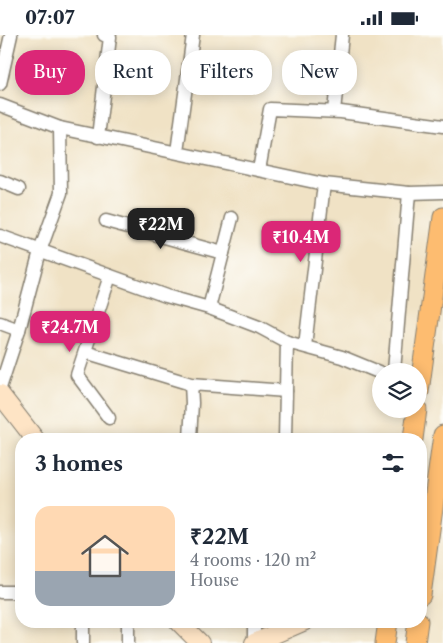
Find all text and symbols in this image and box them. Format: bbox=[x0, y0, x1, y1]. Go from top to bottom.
text: 07:07 bbox=[25, 6, 75, 29]
chip: Buy bbox=[15, 50, 85, 95]
chip: Rent bbox=[95, 50, 171, 95]
chip: Filters bbox=[181, 50, 272, 95]
chip: New bbox=[282, 50, 357, 95]
pin: ₹22M bbox=[131, 207, 191, 250]
text: ₹22M bbox=[138, 214, 184, 234]
pin: ₹10.4M bbox=[260, 221, 342, 263]
text: ₹10.4M bbox=[272, 227, 330, 247]
pin: ₹24.7M bbox=[29, 311, 111, 353]
text: ₹24.7M bbox=[41, 317, 99, 337]
map controls bbox=[372, 363, 427, 418]
button: layers bbox=[372, 363, 427, 418]
icon: filters bbox=[379, 449, 407, 477]
text: 3 homes bbox=[35, 451, 123, 476]
text: ₹22M bbox=[190, 524, 249, 549]
icon: home bbox=[75, 526, 135, 586]
text: 4 rooms · 120 m² bbox=[190, 550, 316, 570]
text: House bbox=[190, 570, 239, 590]

